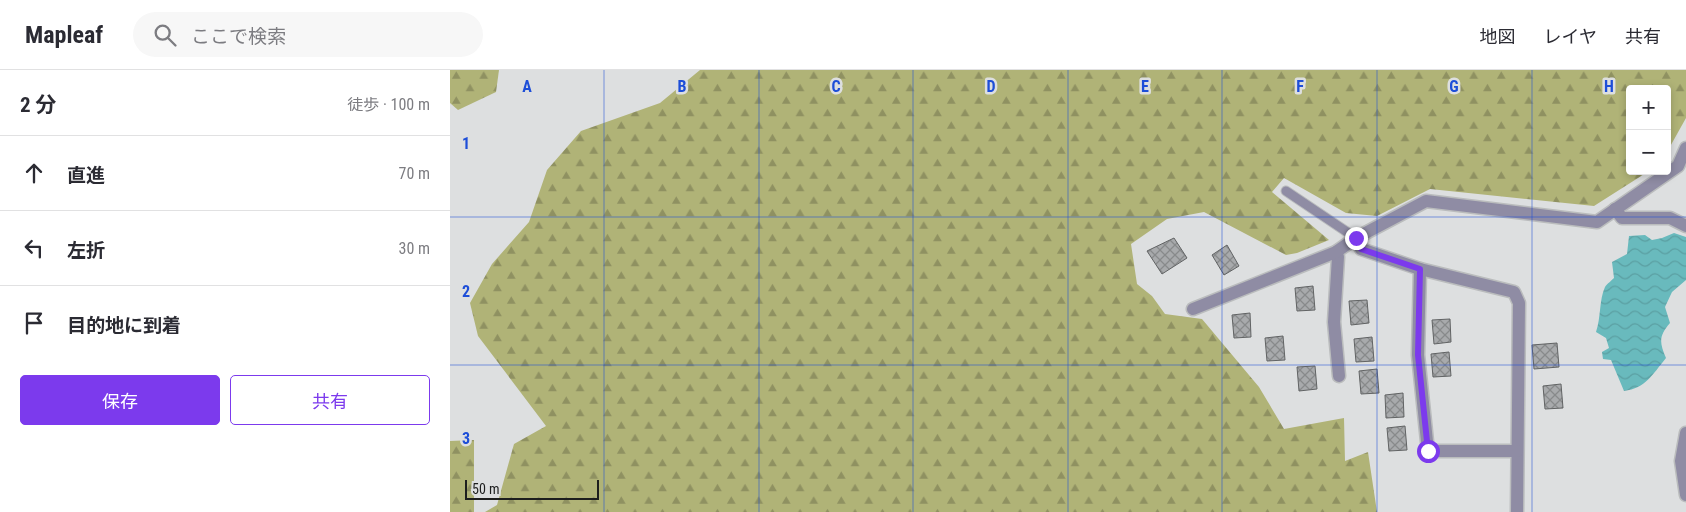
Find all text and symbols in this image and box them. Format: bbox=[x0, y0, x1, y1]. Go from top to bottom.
search box bbox=[133, 12, 483, 57]
text: Mapleaf bbox=[25, 21, 103, 49]
icon: search bbox=[151, 21, 179, 49]
text: ここで検索 bbox=[191, 25, 286, 48]
text: 地図 bbox=[1480, 26, 1516, 47]
text: レイヤ bbox=[1544, 26, 1597, 47]
text: 共有 bbox=[1625, 26, 1661, 47]
text: A bbox=[522, 77, 532, 96]
text: B bbox=[678, 77, 687, 96]
text: C bbox=[831, 77, 841, 96]
text: D bbox=[986, 77, 996, 96]
text: E bbox=[1141, 77, 1149, 96]
text: F bbox=[1296, 77, 1304, 96]
text: G bbox=[1449, 77, 1459, 96]
text: H bbox=[1604, 77, 1614, 96]
map controls bbox=[1626, 85, 1671, 175]
button: + bbox=[1626, 85, 1671, 130]
text: 2 分 bbox=[20, 93, 56, 117]
text: 徒歩 · 100 m bbox=[347, 95, 430, 114]
button: − bbox=[1626, 130, 1671, 175]
text: 1 bbox=[462, 134, 470, 153]
icon: ahead bbox=[20, 159, 48, 187]
text: 直進 bbox=[67, 164, 105, 187]
text: 70 m bbox=[398, 164, 430, 183]
route end bbox=[1345, 227, 1368, 250]
icon: left bbox=[20, 234, 48, 262]
text: 左折 bbox=[67, 239, 105, 262]
text: 30 m bbox=[398, 239, 430, 258]
text: 2 bbox=[462, 282, 470, 301]
icon: arrive bbox=[20, 309, 48, 337]
text: 目的地に到着 bbox=[67, 314, 181, 337]
button: 保存 bbox=[20, 375, 220, 425]
button: 共有 bbox=[230, 375, 430, 425]
text: 3 bbox=[462, 429, 470, 448]
route start bbox=[1417, 440, 1440, 463]
scale bar bbox=[465, 477, 599, 500]
text: 50 m bbox=[472, 481, 500, 497]

